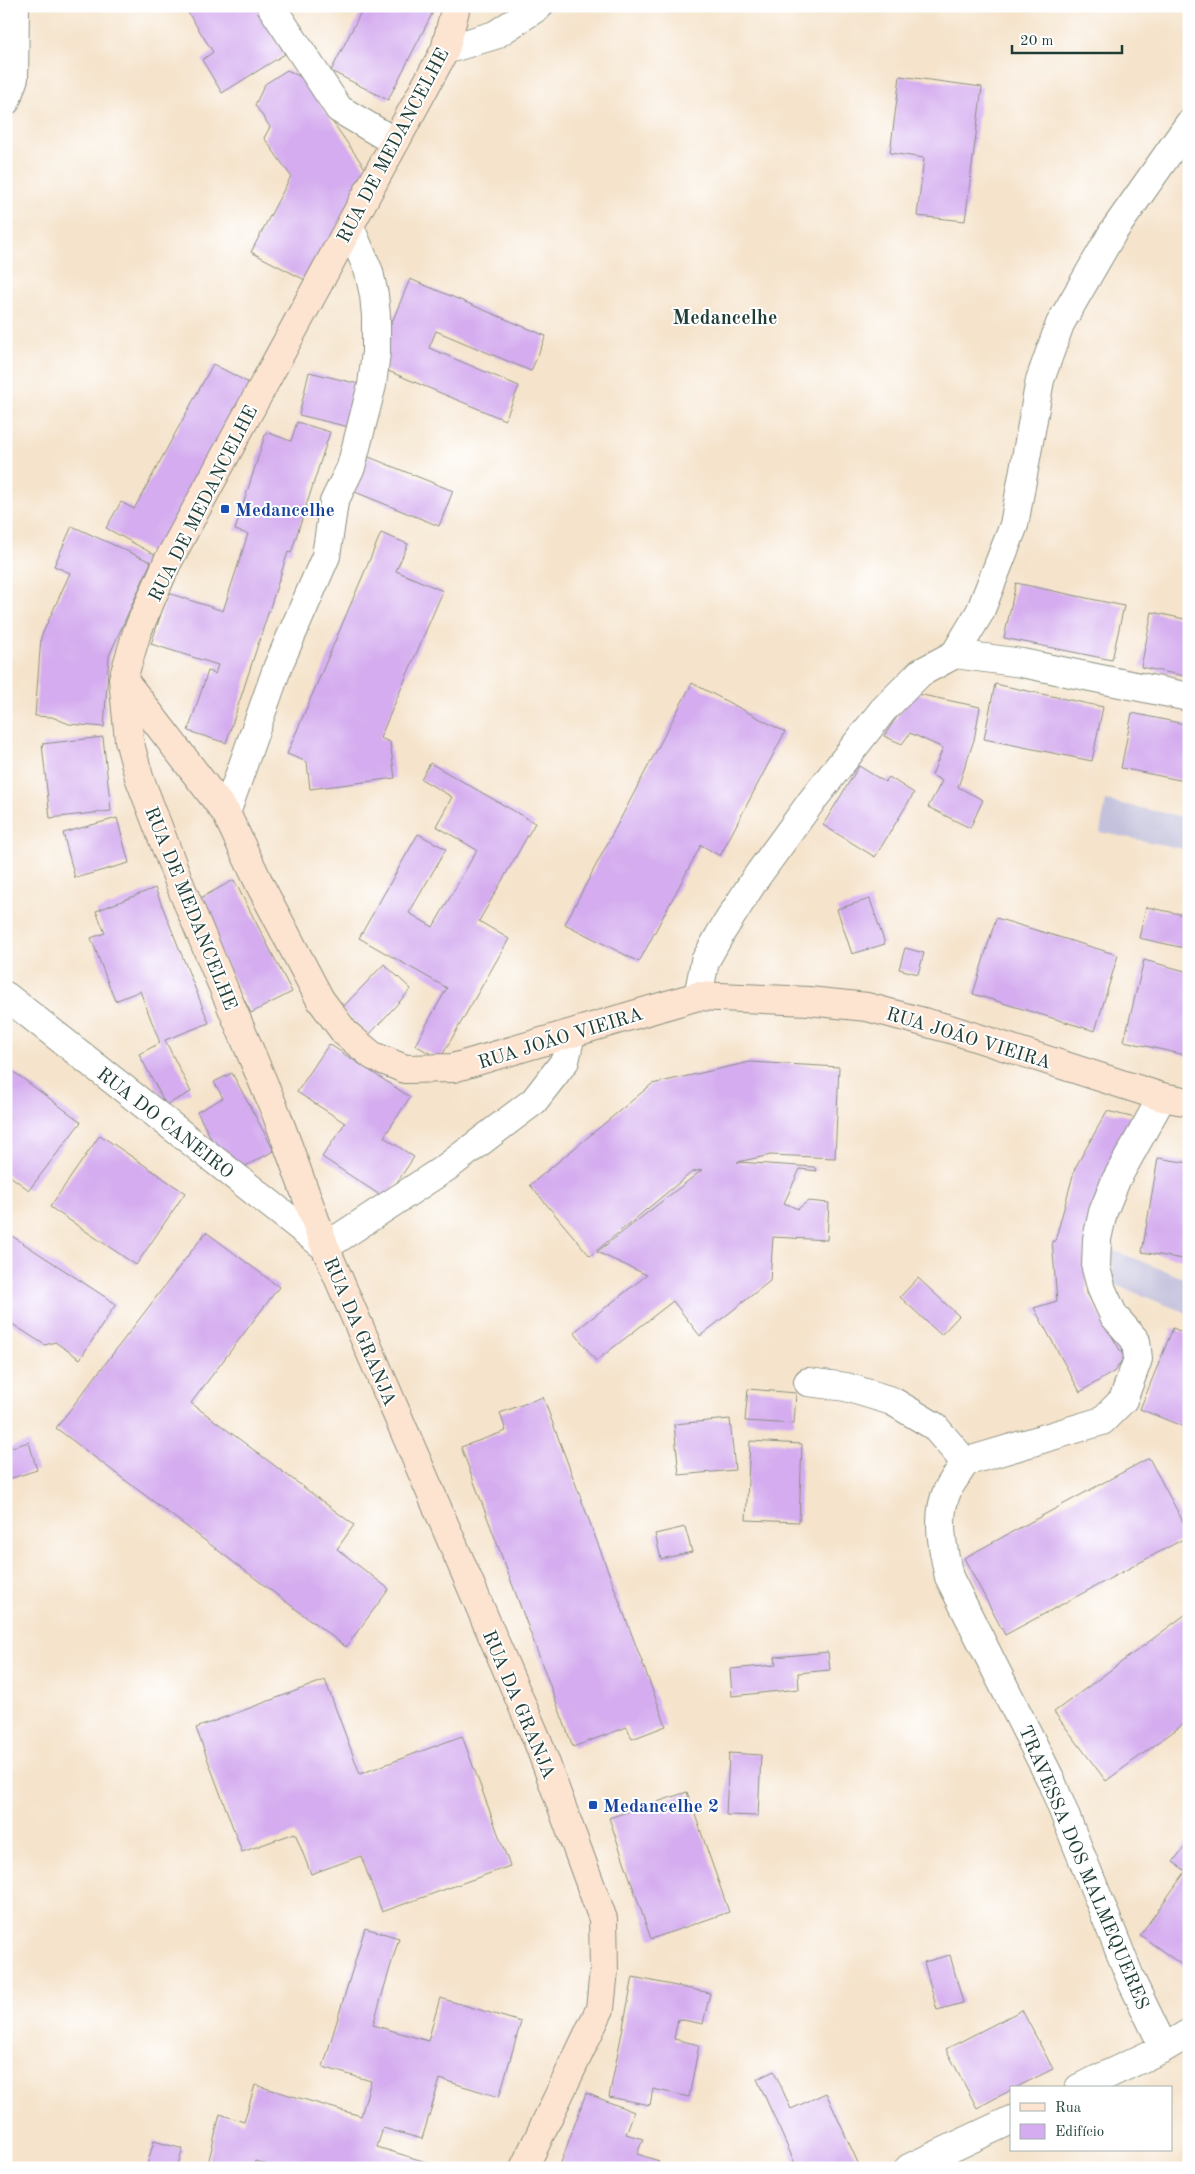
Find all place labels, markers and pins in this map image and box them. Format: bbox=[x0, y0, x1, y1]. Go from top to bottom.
place label: Medancelhe bbox=[235, 502, 335, 521]
marker: Medancelhe bbox=[219, 503, 231, 515]
place label: Medancelhe 2 bbox=[603, 1798, 719, 1817]
marker: Medancelhe 2 bbox=[587, 1799, 599, 1811]

